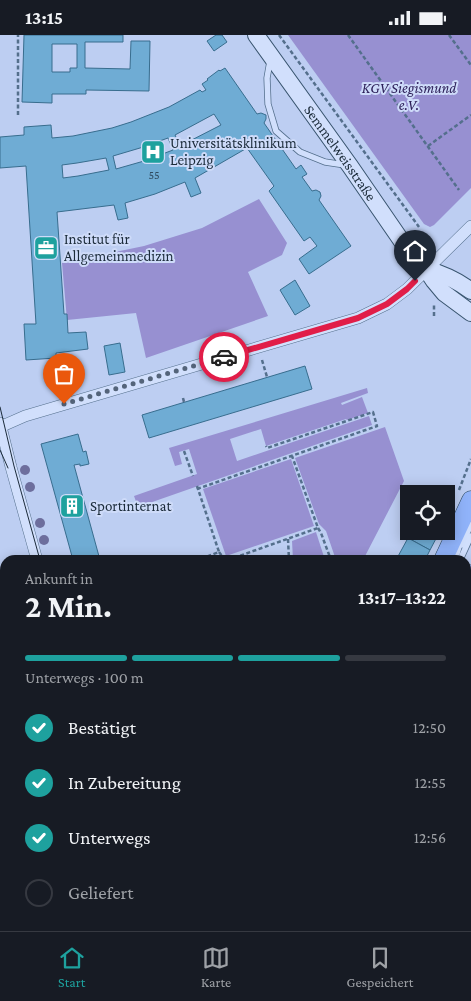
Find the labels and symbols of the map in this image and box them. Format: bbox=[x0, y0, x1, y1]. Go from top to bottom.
park label: KGV Siegismund e.V. bbox=[362, 80, 457, 113]
street label: Semmelweisstraße bbox=[301, 102, 380, 204]
place label: Universitätsklinikum Leipzig bbox=[170, 135, 297, 169]
hospital icon: Universitätsklinikum Leipzig bbox=[140, 139, 166, 165]
house number: 55 bbox=[148, 168, 160, 182]
pin bbox=[394, 230, 436, 281]
place label: Institut für Allgemeinmedizin bbox=[64, 231, 174, 265]
office icon: Institut für Allgemeinmedizin bbox=[33, 235, 59, 261]
courier bbox=[199, 332, 249, 382]
pin bbox=[43, 353, 85, 404]
building icon: Sportinternat bbox=[59, 493, 85, 519]
place label: Sportinternat bbox=[90, 498, 172, 515]

